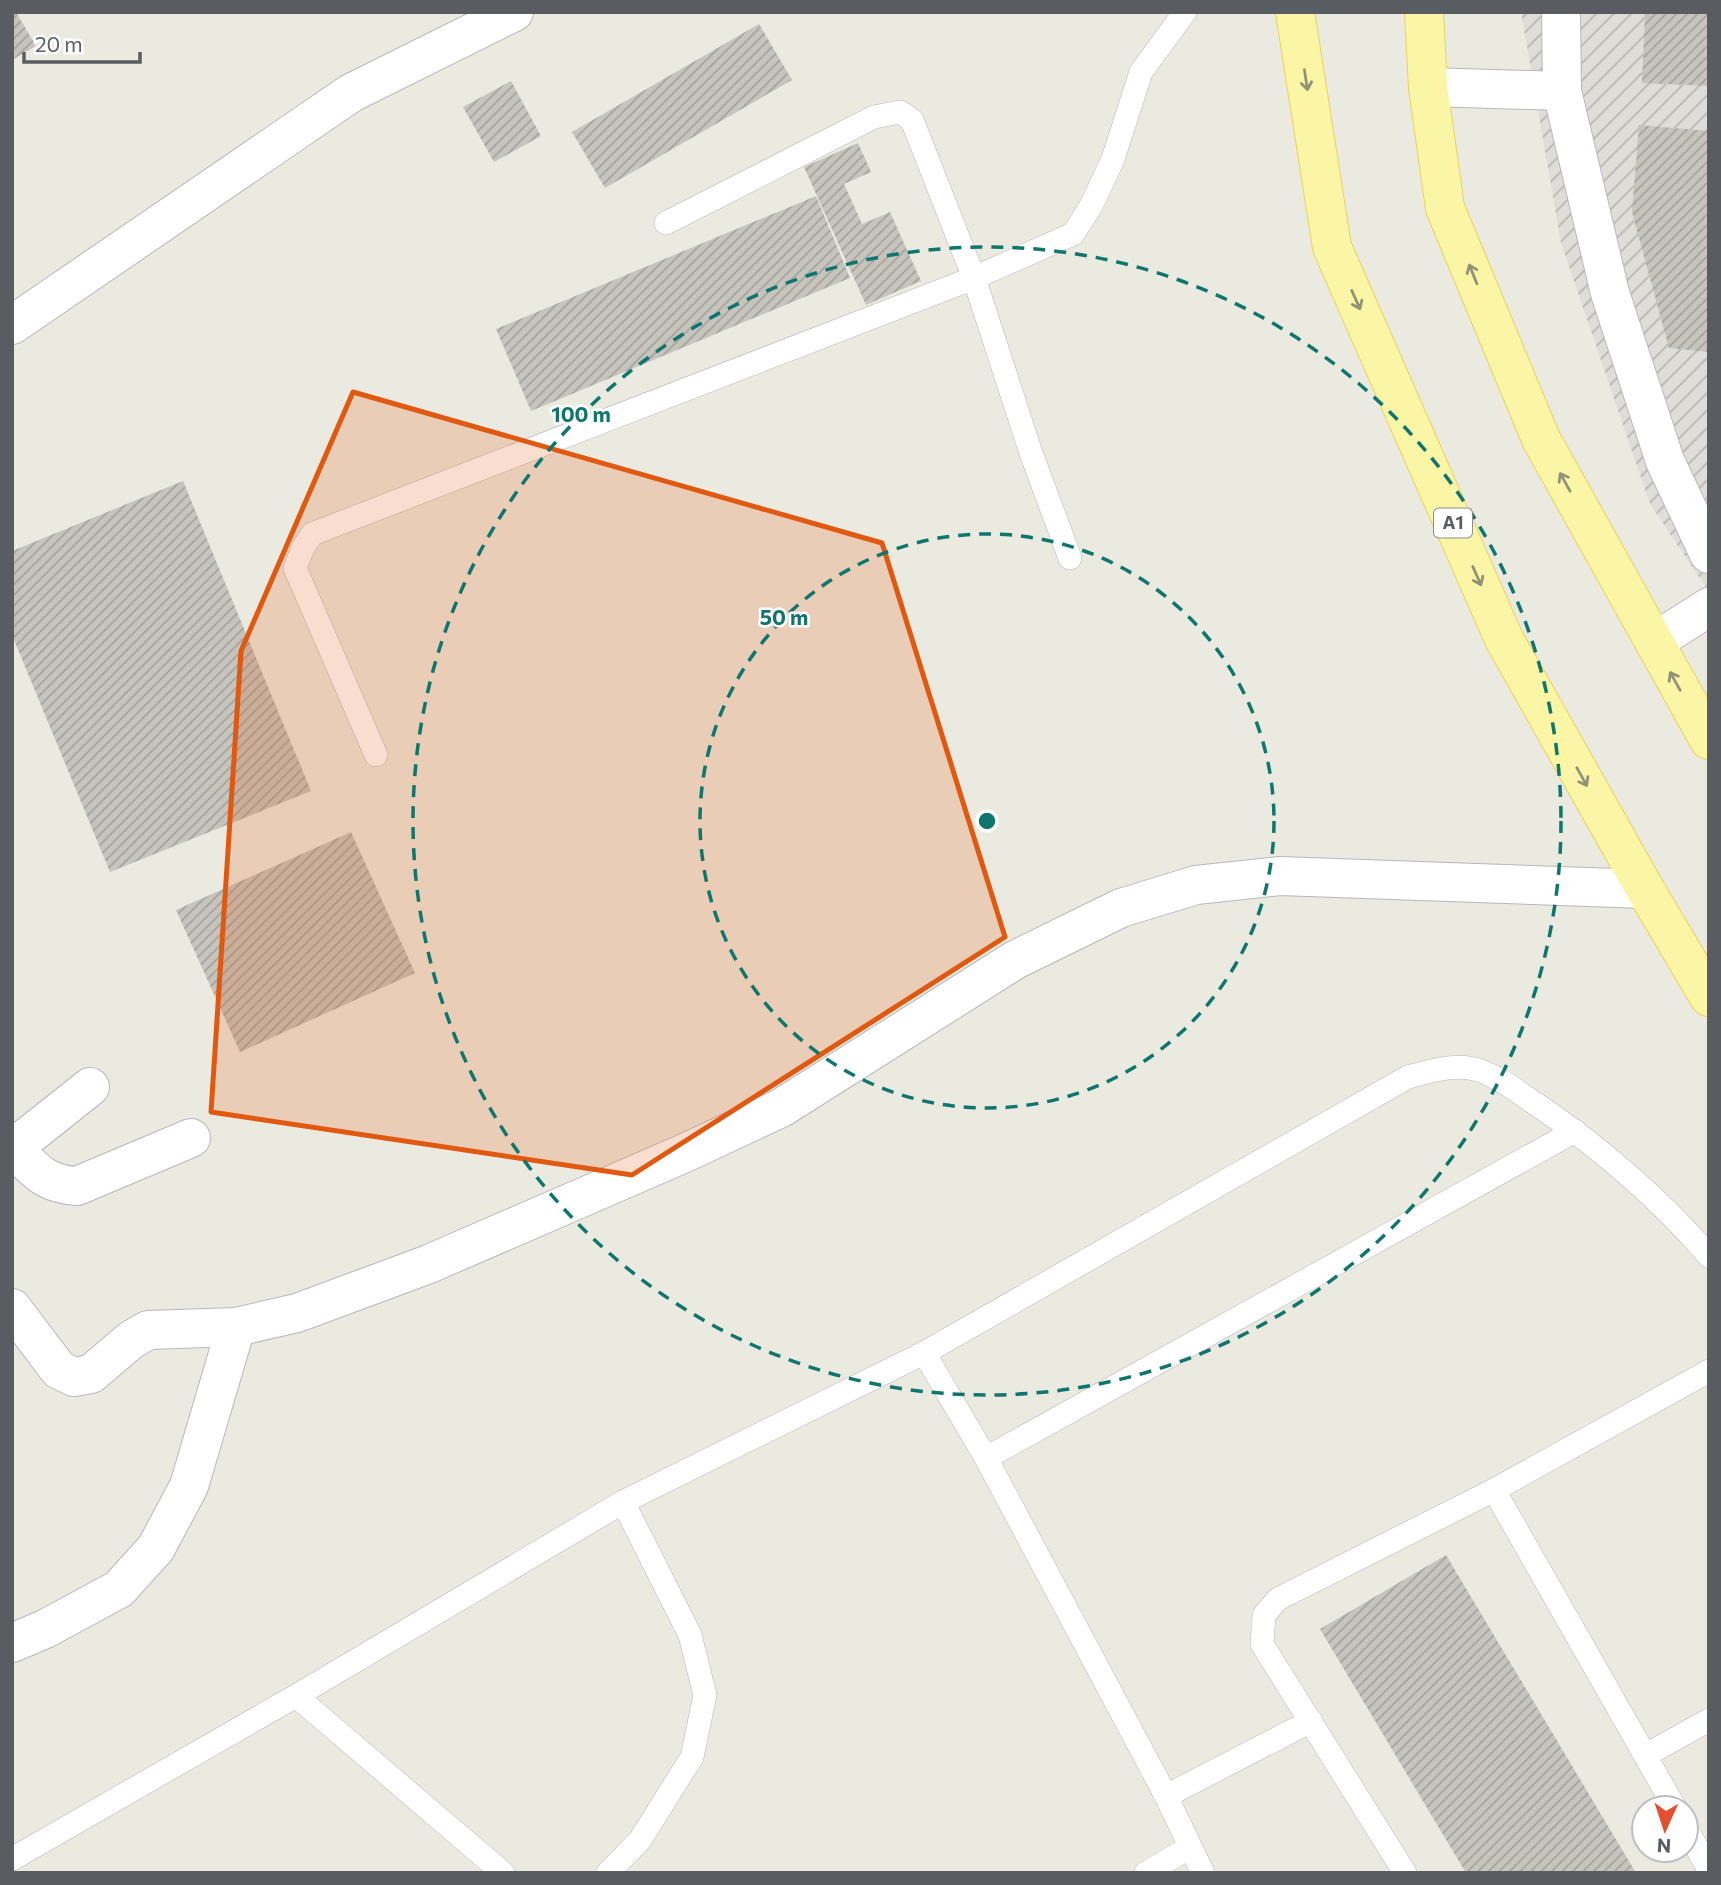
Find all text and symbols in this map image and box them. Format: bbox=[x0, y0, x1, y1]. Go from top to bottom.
scale bar bbox=[24, 21, 140, 65]
text: 20 m bbox=[35, 31, 83, 56]
one-way arrow bbox=[1300, 68, 1313, 91]
one-way arrow bbox=[1465, 264, 1478, 286]
one-way arrow bbox=[1350, 289, 1363, 310]
text: 100 m bbox=[551, 401, 611, 426]
one-way arrow bbox=[1558, 472, 1571, 493]
road number: A1 bbox=[1434, 508, 1472, 538]
one-way arrow bbox=[1471, 565, 1484, 586]
text: 50 m bbox=[760, 604, 808, 629]
one-way arrow bbox=[1668, 671, 1682, 691]
one-way arrow bbox=[1576, 766, 1589, 787]
centre of rings bbox=[975, 809, 999, 833]
north arrow bbox=[1630, 1794, 1700, 1864]
text: N bbox=[1656, 1835, 1672, 1858]

